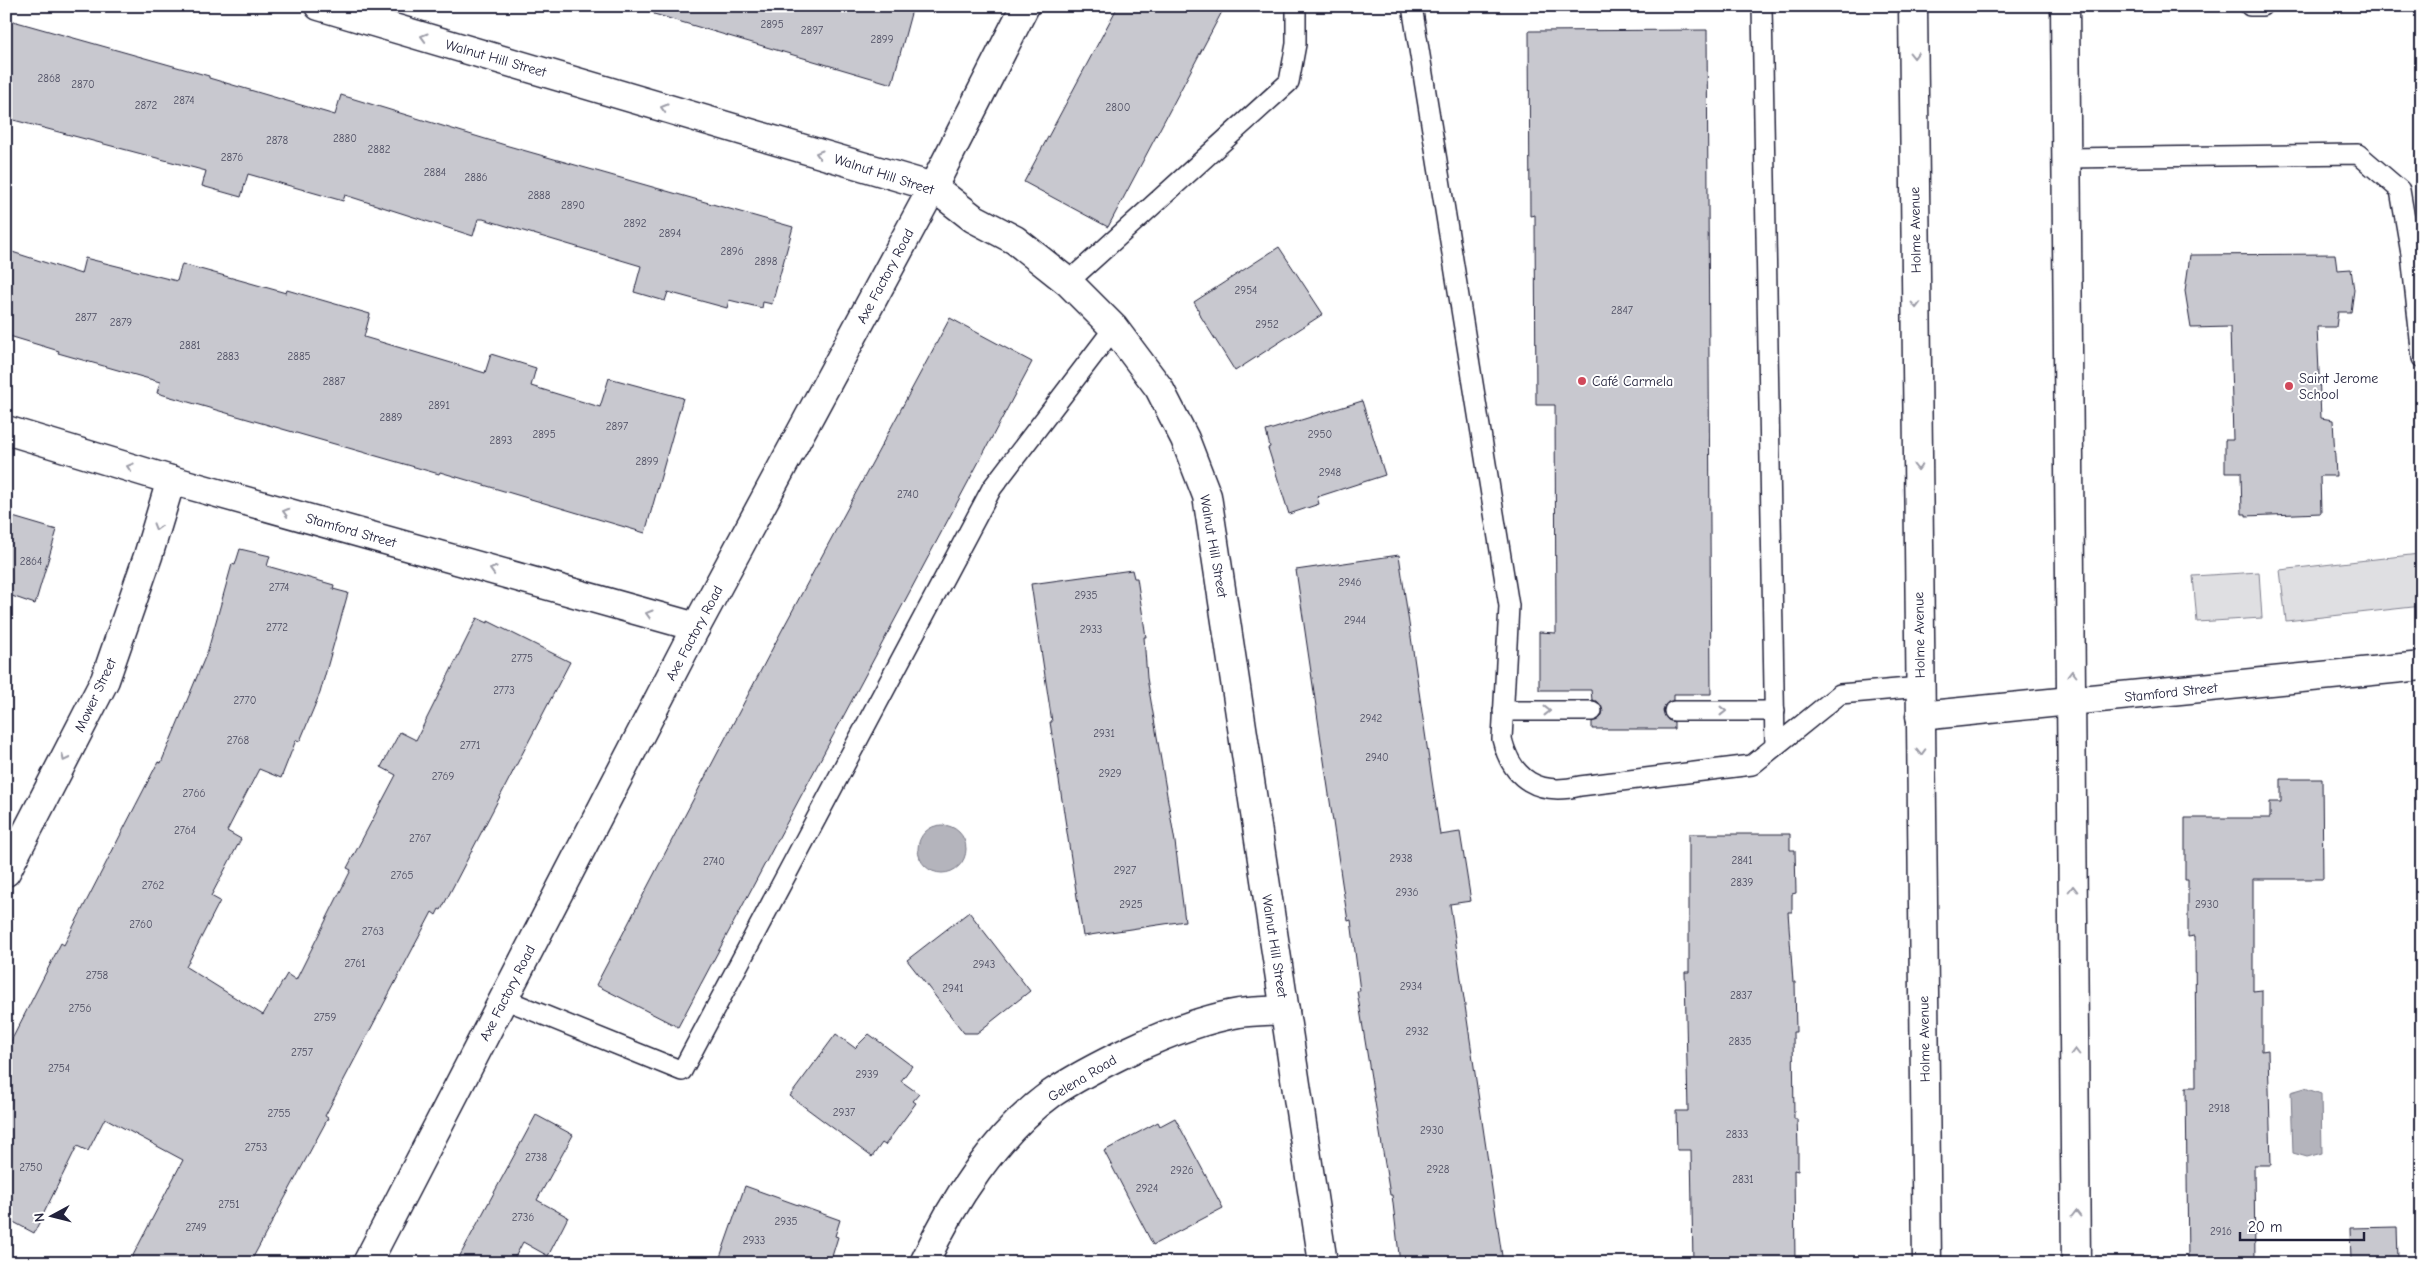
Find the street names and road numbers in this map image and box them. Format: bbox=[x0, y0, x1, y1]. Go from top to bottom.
street label: Walnut Hill Street bbox=[443, 36, 549, 81]
street label: Walnut Hill Street bbox=[832, 150, 937, 199]
street label: Holme Avenue bbox=[1906, 187, 1925, 273]
street label: Axe Factory Road bbox=[853, 226, 918, 327]
street label: Walnut Hill Street bbox=[1196, 493, 1231, 600]
street label: Stamford Street bbox=[304, 509, 399, 552]
street label: Axe Factory Road bbox=[662, 583, 727, 684]
street label: Holme Avenue bbox=[1910, 592, 1929, 678]
street label: Mower Street bbox=[71, 655, 120, 735]
street label: Stamford Street bbox=[2124, 679, 2219, 706]
street label: Walnut Hill Street bbox=[1258, 893, 1291, 1000]
street label: Axe Factory Road bbox=[476, 943, 539, 1044]
street label: Holme Avenue bbox=[1915, 996, 1934, 1082]
street label: Gelena Road bbox=[1045, 1051, 1120, 1106]

